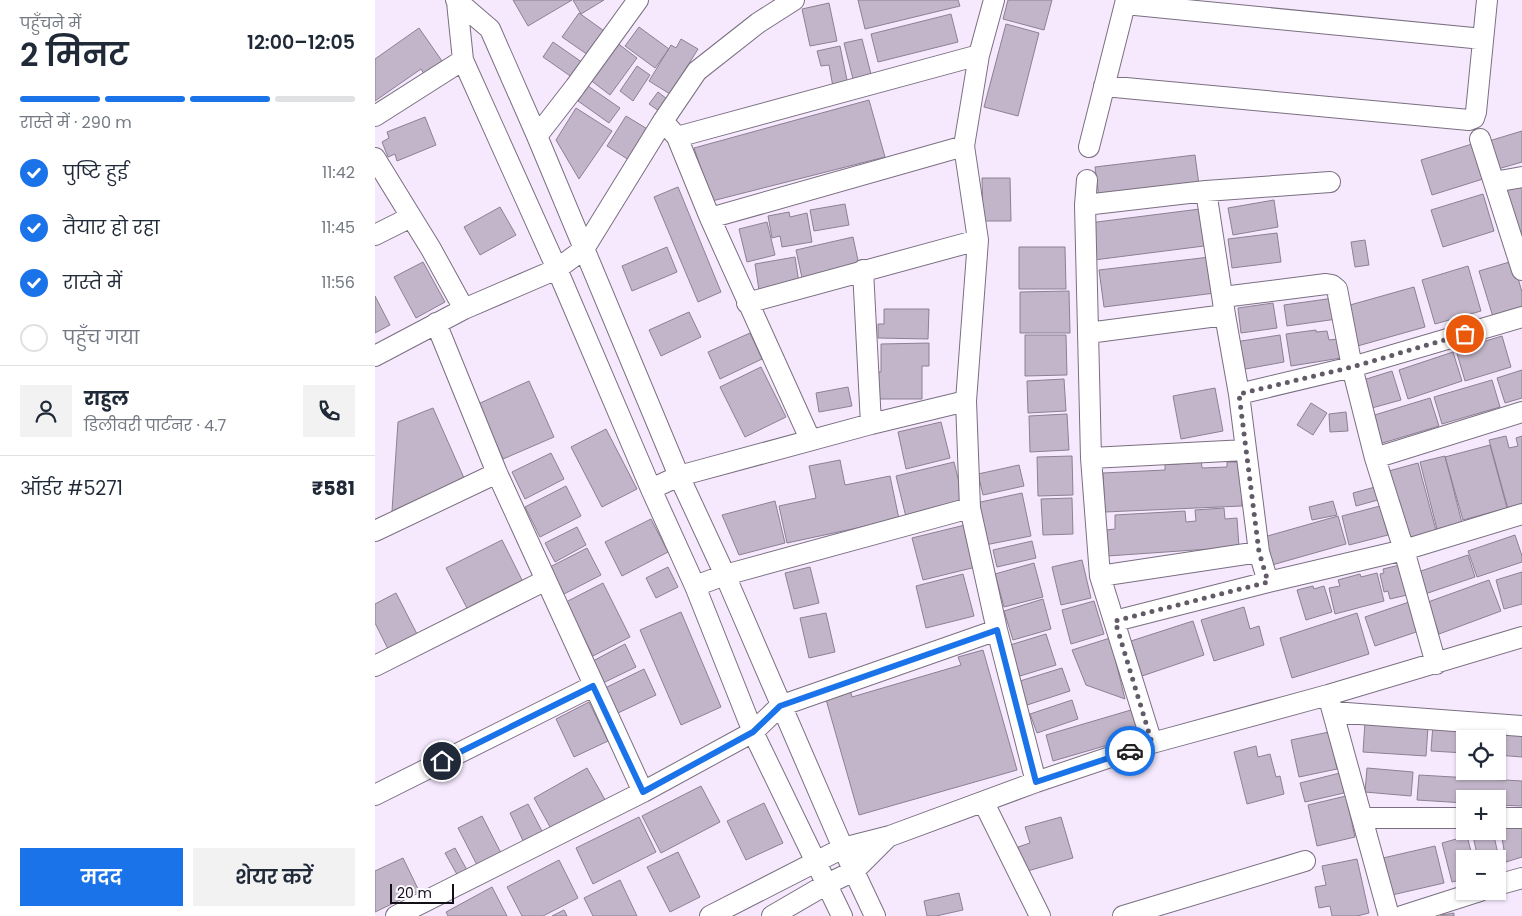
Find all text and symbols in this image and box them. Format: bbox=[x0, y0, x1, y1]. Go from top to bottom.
text: पहुँचने में bbox=[20, 12, 81, 35]
text: 12:00–12:05 bbox=[247, 29, 355, 56]
text: 2 मिनट bbox=[20, 32, 129, 77]
text: रास्ते में · 290 m bbox=[20, 111, 132, 134]
icon: check bbox=[20, 159, 48, 187]
text: पुष्टि हुई bbox=[63, 159, 128, 186]
text: 11:42 bbox=[322, 161, 355, 184]
icon: check bbox=[20, 214, 48, 242]
text: तैयार हो रहा bbox=[63, 214, 160, 241]
text: 11:45 bbox=[321, 216, 355, 239]
icon: check bbox=[20, 269, 48, 297]
text: रास्ते में bbox=[63, 269, 122, 296]
text: 11:56 bbox=[321, 271, 355, 294]
pin bbox=[1444, 313, 1486, 355]
icon: bag bbox=[1451, 320, 1479, 348]
text: पहुँच गया bbox=[63, 324, 139, 351]
button: person bbox=[20, 385, 72, 437]
text: राहुल bbox=[84, 385, 129, 412]
button: phone bbox=[303, 385, 355, 437]
text: डिलीवरी पार्टनर · 4.7 bbox=[84, 414, 226, 437]
text: ऑर्डर #5271 bbox=[20, 475, 123, 502]
text: ₹581 bbox=[312, 475, 355, 502]
courier bbox=[1105, 726, 1155, 776]
map controls bbox=[1456, 730, 1506, 900]
button: locate bbox=[1456, 730, 1506, 780]
icon: car bbox=[1116, 737, 1144, 765]
pin bbox=[421, 740, 463, 782]
icon: home bbox=[428, 747, 456, 775]
button: + bbox=[1456, 790, 1506, 840]
button: मदद bbox=[20, 848, 183, 906]
button: शेयर करें bbox=[193, 848, 355, 906]
button: − bbox=[1456, 850, 1506, 900]
scale bar bbox=[390, 881, 454, 904]
text: 20 m bbox=[397, 883, 432, 903]

